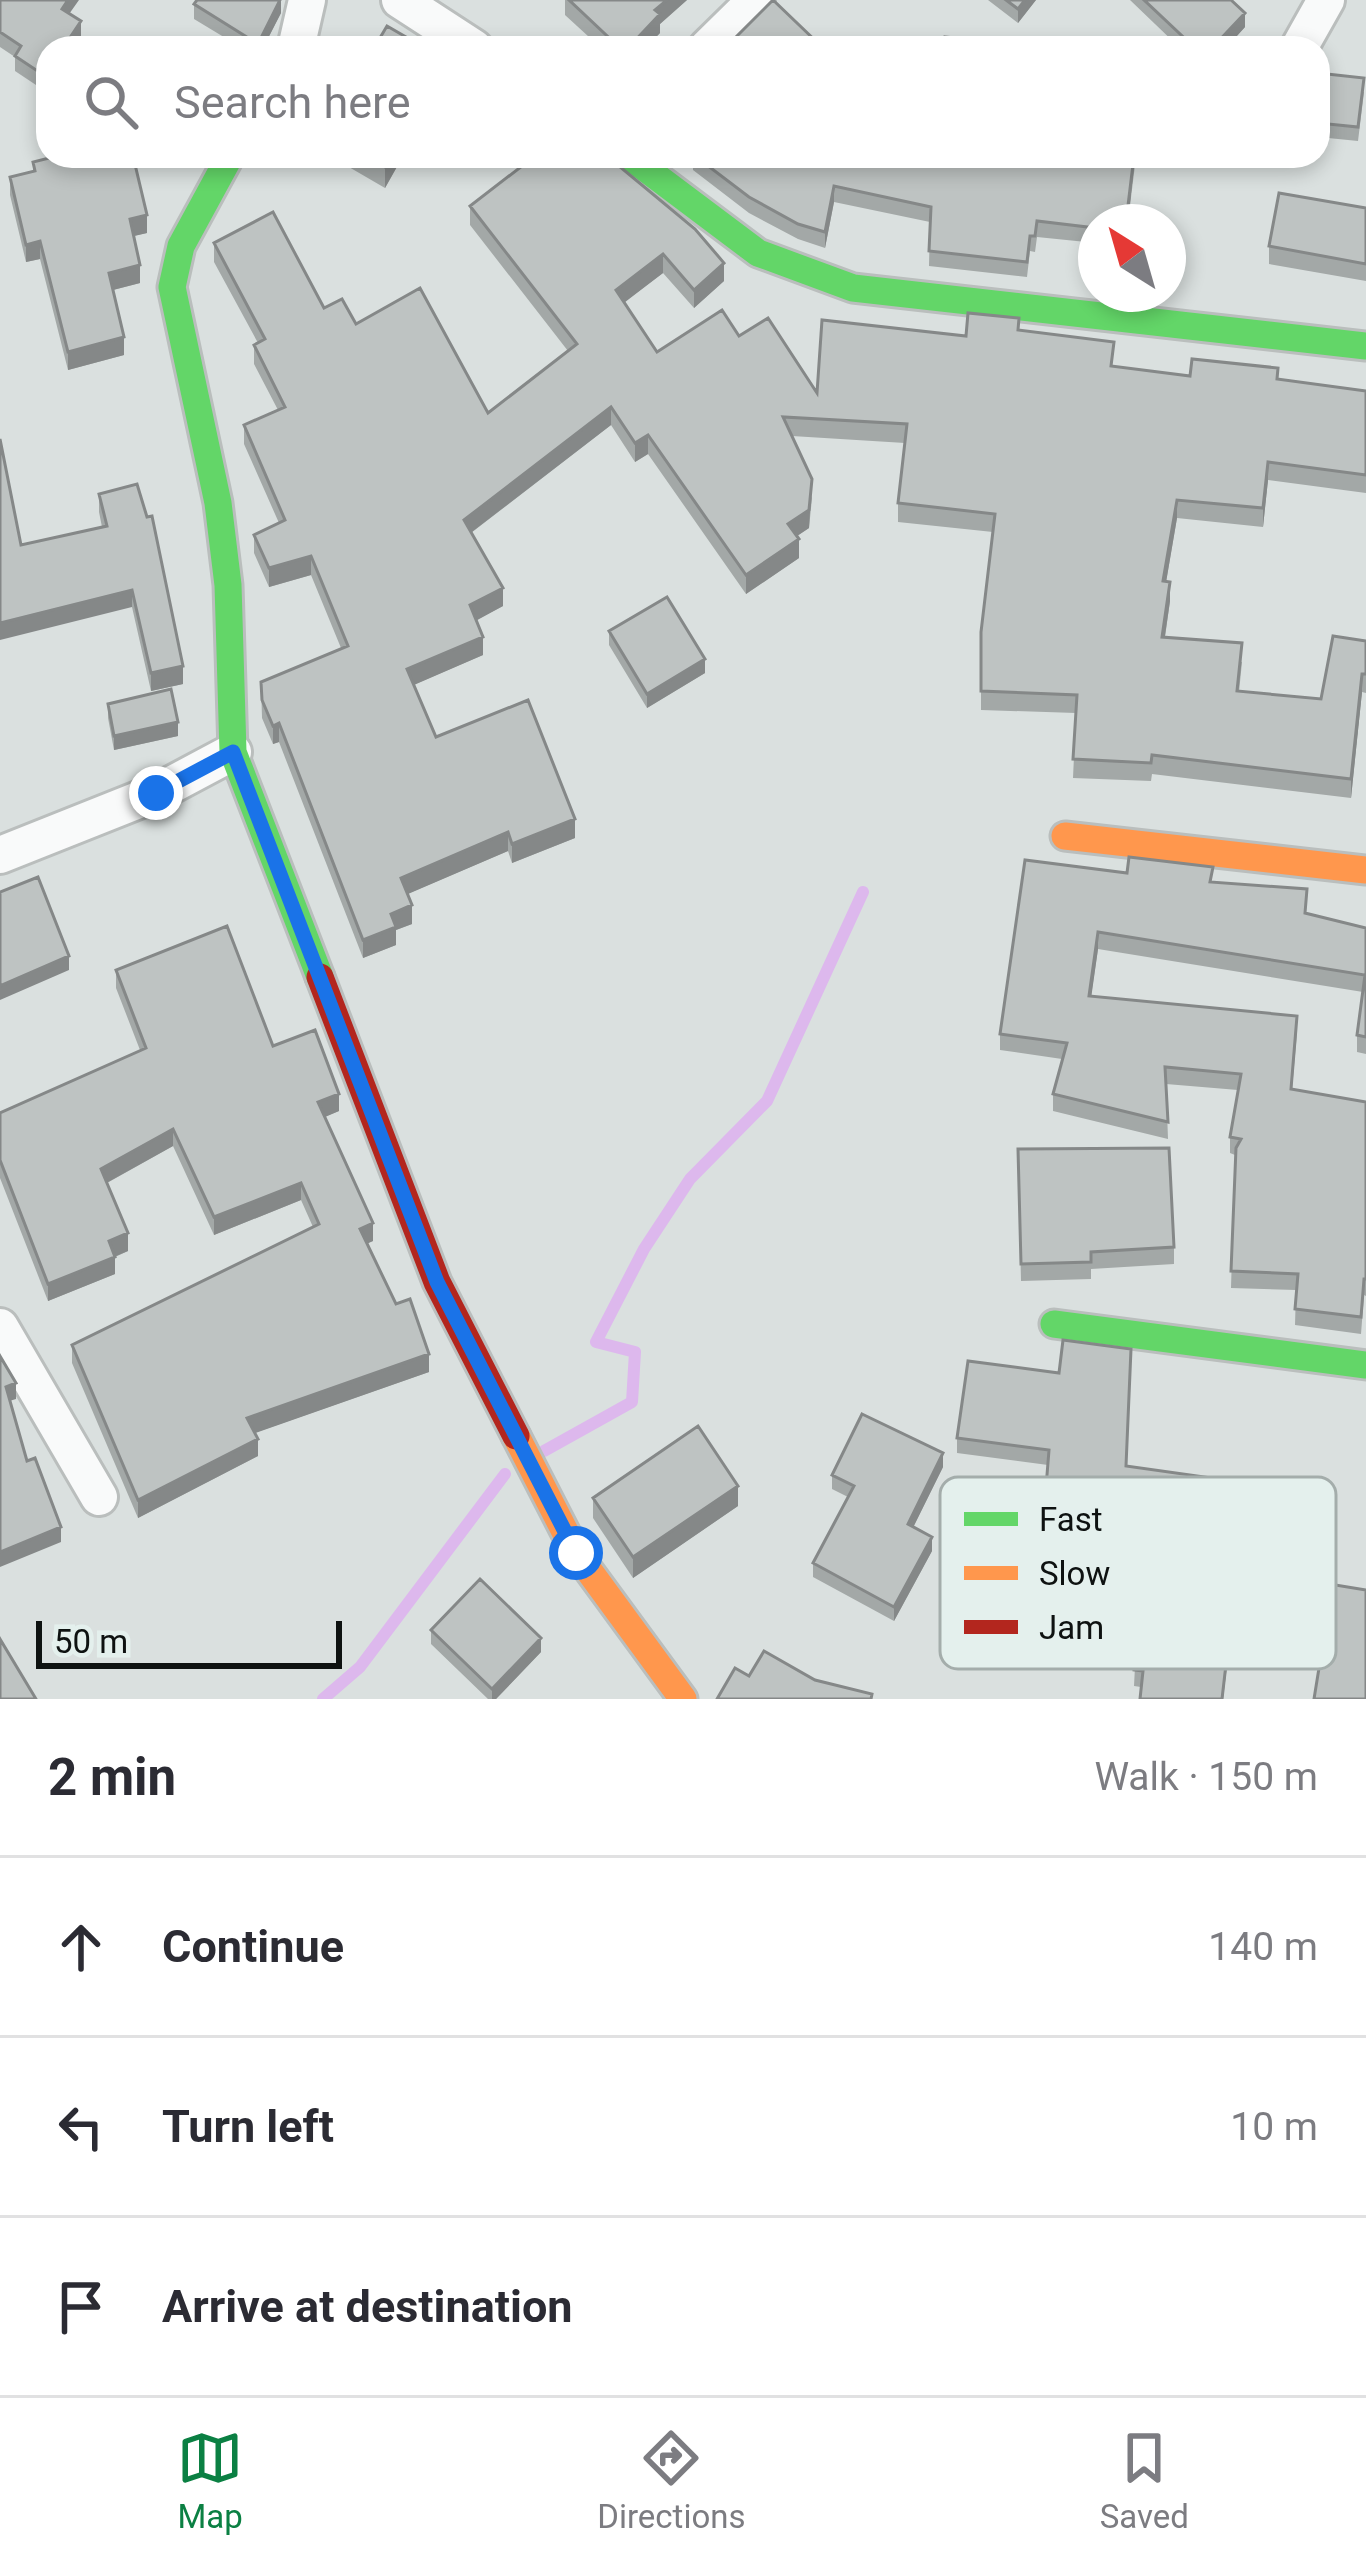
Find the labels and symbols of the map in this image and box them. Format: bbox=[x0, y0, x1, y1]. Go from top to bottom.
north arrow bbox=[1078, 204, 1186, 312]
route end bbox=[129, 766, 183, 820]
legend bbox=[940, 1477, 1336, 1669]
text: Fast bbox=[1039, 1500, 1102, 1539]
route start bbox=[549, 1526, 603, 1580]
text: Slow bbox=[1039, 1554, 1110, 1593]
text: Jam bbox=[1039, 1608, 1104, 1647]
scale bar bbox=[36, 1615, 342, 1668]

